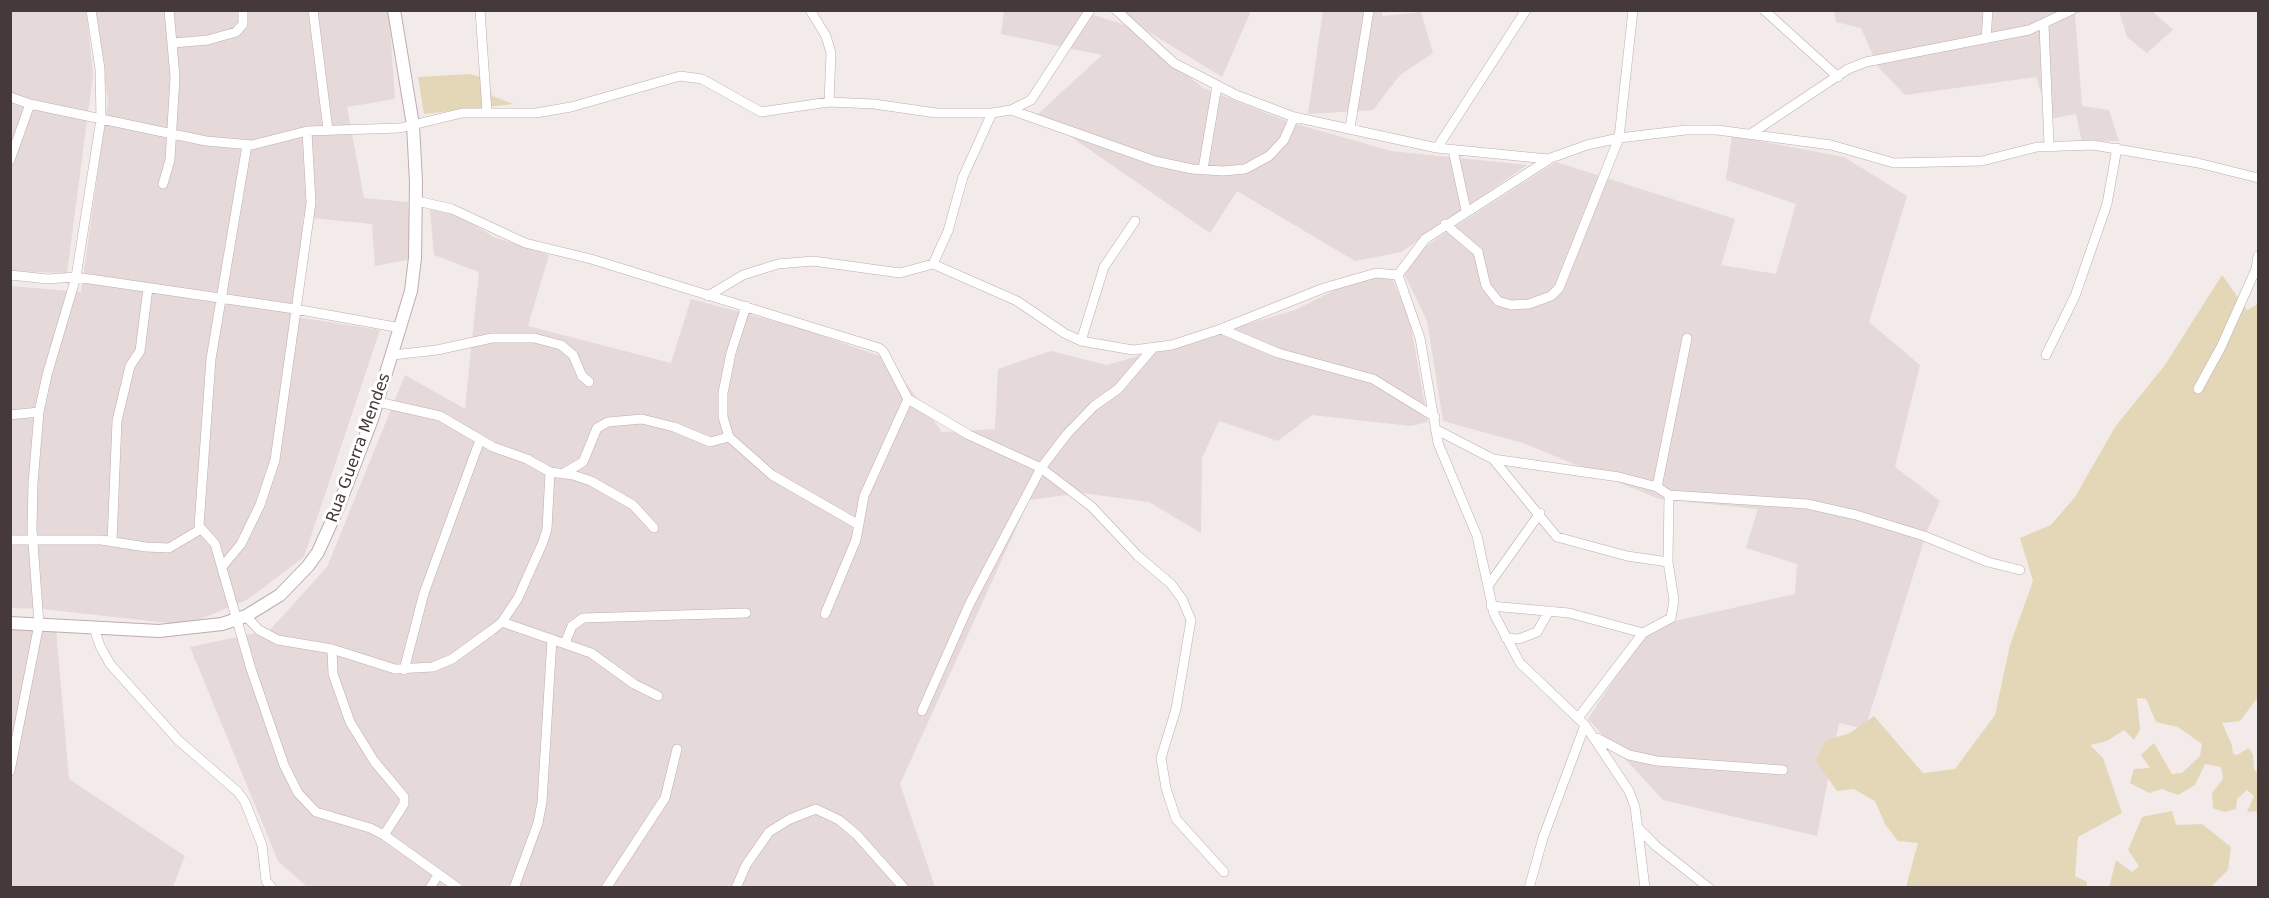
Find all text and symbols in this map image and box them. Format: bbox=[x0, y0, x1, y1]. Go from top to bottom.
street label: Rua Guerra Mendes bbox=[323, 371, 395, 525]

